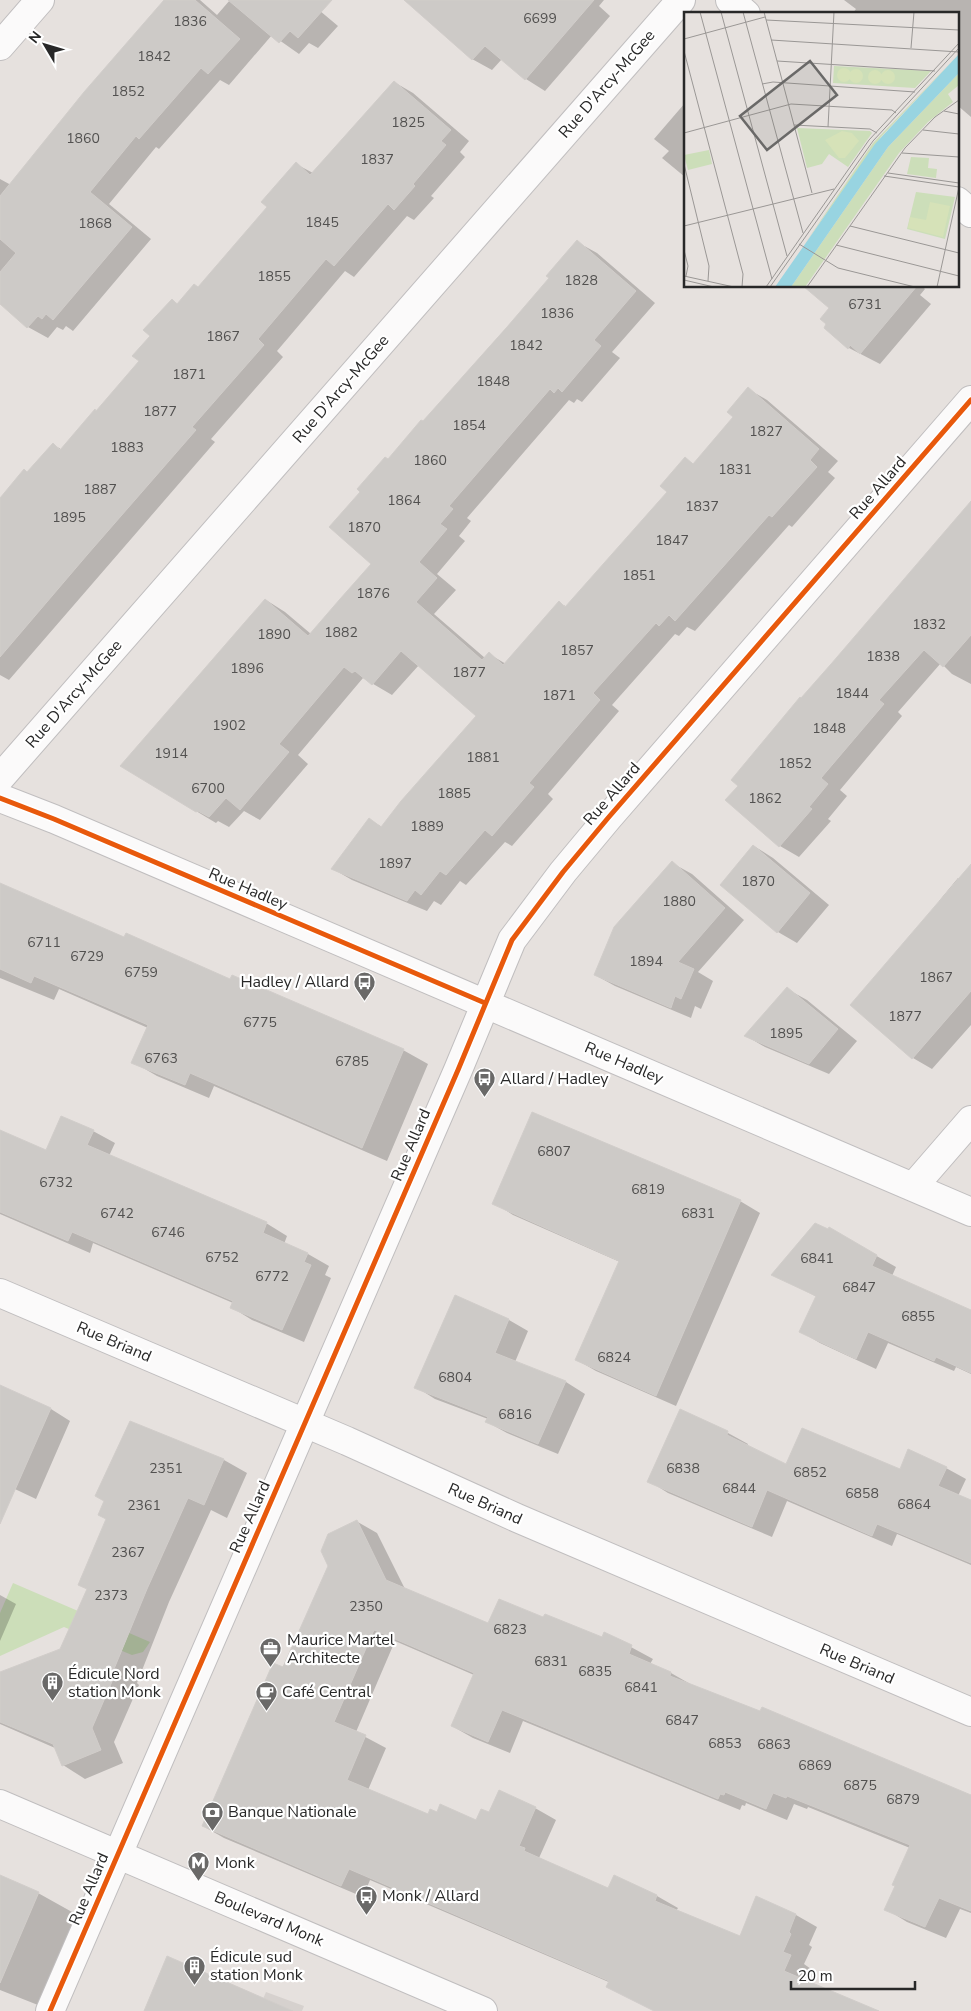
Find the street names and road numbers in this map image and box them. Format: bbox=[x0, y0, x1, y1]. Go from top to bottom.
street label: Rue D'Arcy-McGee bbox=[554, 25, 660, 143]
street label: Rue D'Arcy-McGee bbox=[288, 330, 394, 448]
street label: Rue Allard bbox=[844, 452, 912, 524]
street label: Rue D'Arcy-McGee bbox=[21, 635, 127, 753]
street label: Rue Allard bbox=[578, 758, 646, 830]
street label: Rue Hadley bbox=[205, 863, 291, 916]
street label: Rue Hadley bbox=[581, 1037, 667, 1090]
street label: Rue Allard bbox=[386, 1105, 436, 1185]
street label: Rue Briand bbox=[73, 1316, 155, 1368]
street label: Rue Allard bbox=[224, 1477, 276, 1557]
street label: Rue Briand bbox=[444, 1478, 526, 1530]
street label: Rue Briand bbox=[816, 1638, 898, 1690]
street label: Rue Allard bbox=[64, 1849, 114, 1929]
street label: Boulevard Monk bbox=[211, 1886, 328, 1952]

